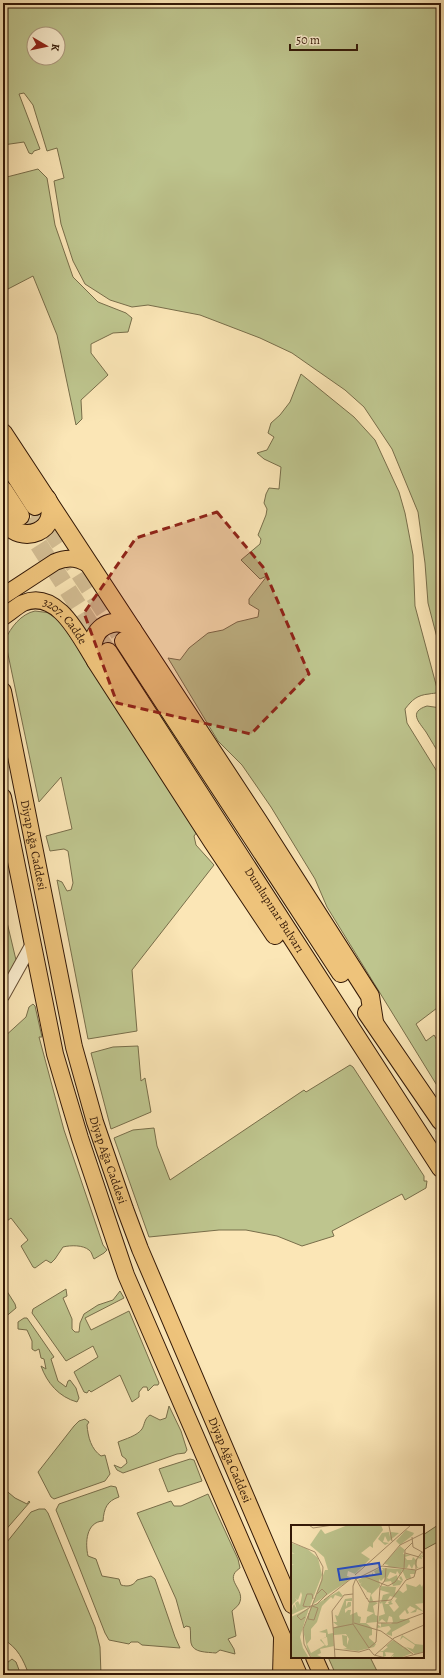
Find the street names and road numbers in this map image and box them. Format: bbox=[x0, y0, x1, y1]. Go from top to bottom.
street label: 3207. Cadde bbox=[41, 594, 91, 647]
street label: Diyap Ağa Caddesi bbox=[17, 798, 51, 892]
street label: Dumlupınar Bulvarı bbox=[241, 864, 308, 956]
street label: Diyap Ağa Caddesi bbox=[86, 1114, 131, 1206]
street label: Diyap Ağa Caddesi bbox=[205, 1415, 255, 1505]

